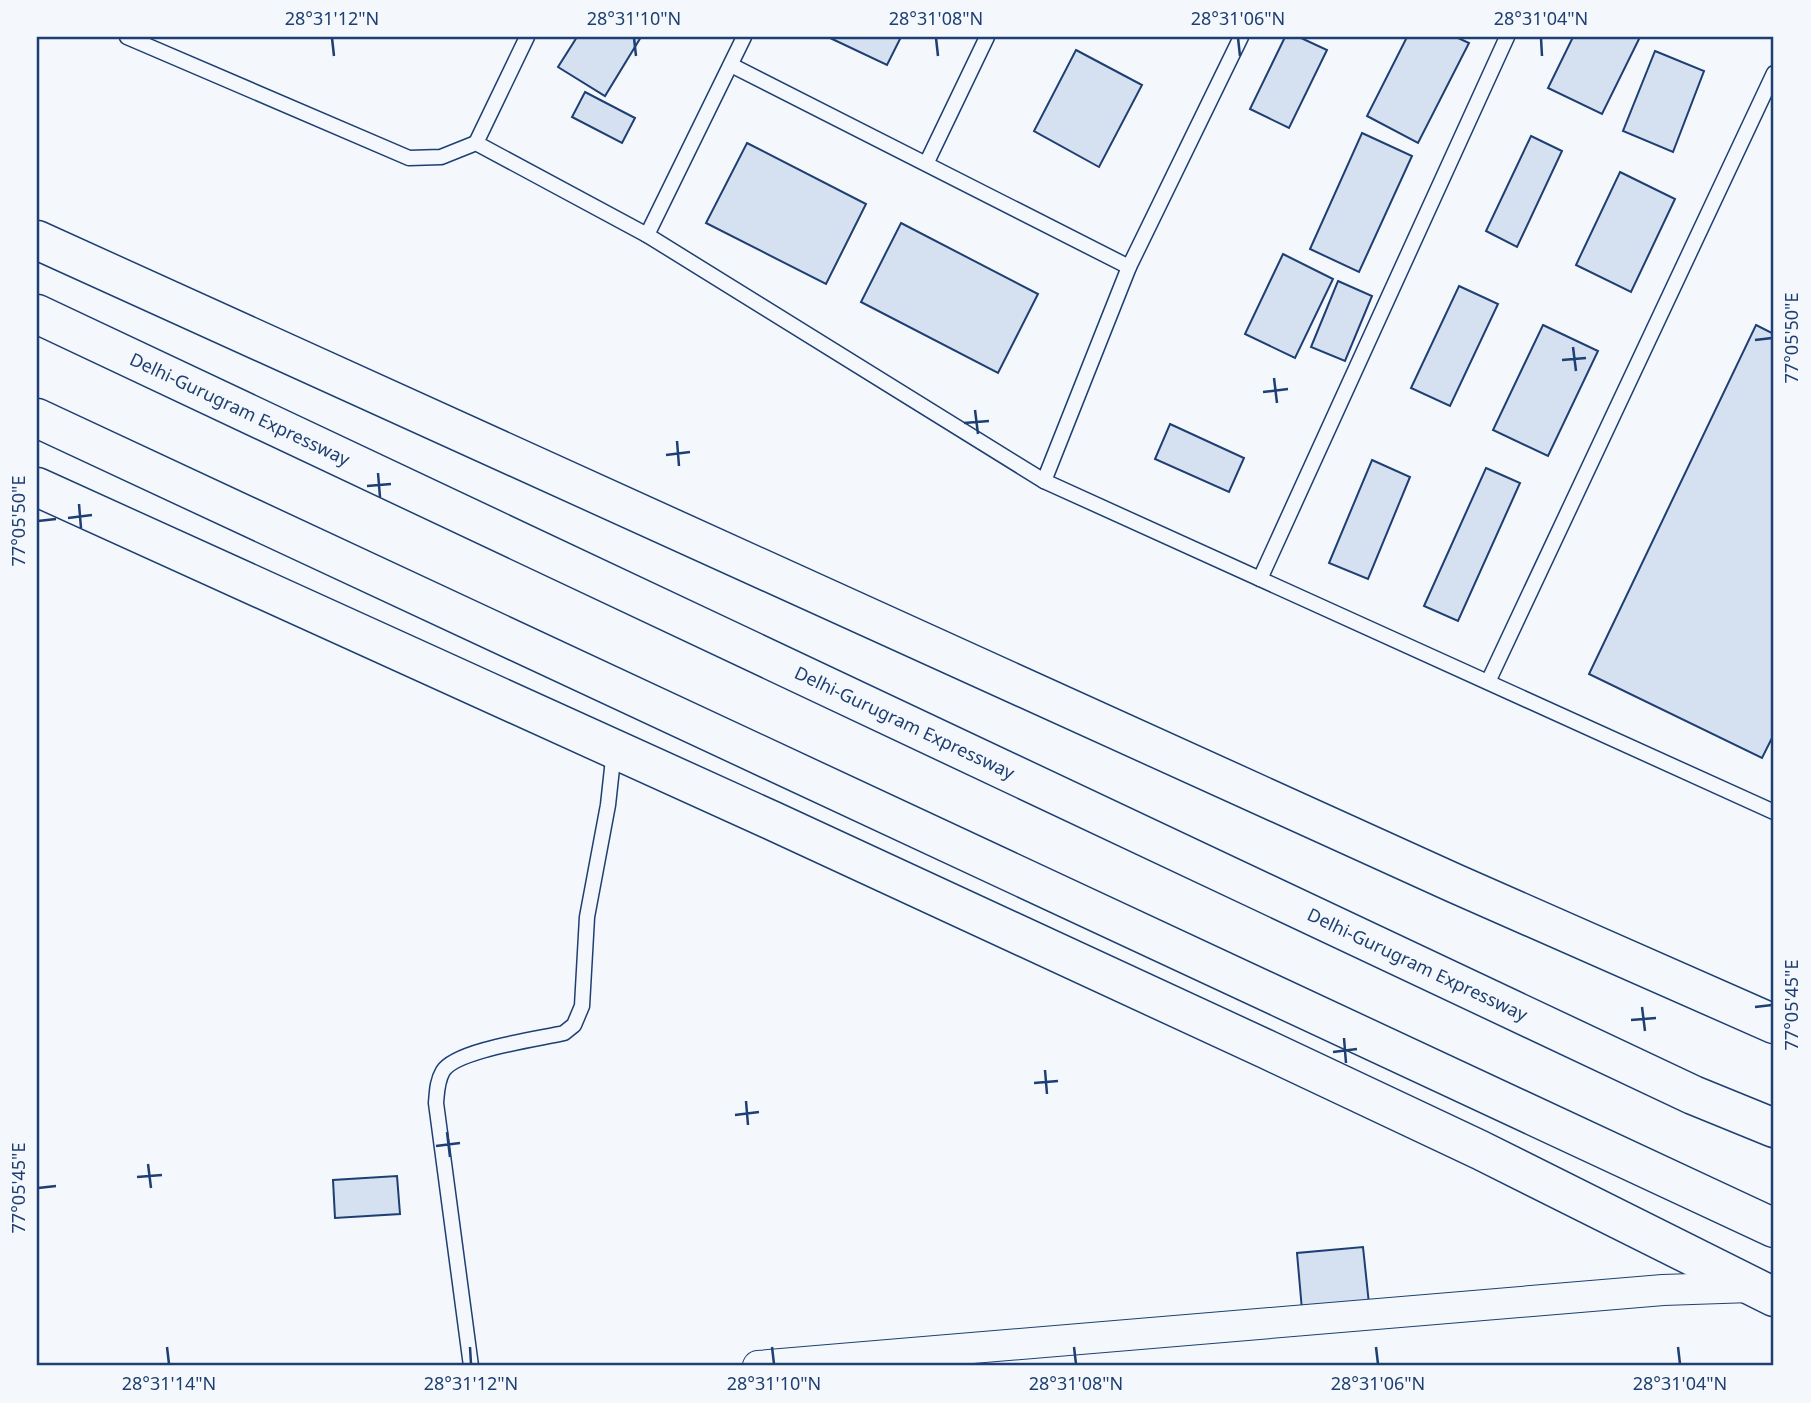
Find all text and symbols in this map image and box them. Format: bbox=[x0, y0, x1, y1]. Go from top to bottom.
text: 28°31'12"N bbox=[285, 6, 379, 30]
text: 28°31'10"N bbox=[587, 6, 681, 30]
text: 28°31'08"N bbox=[889, 6, 983, 30]
text: 28°31'06"N bbox=[1191, 6, 1285, 30]
text: 28°31'04"N bbox=[1494, 6, 1588, 30]
text: 77°05'50"E bbox=[1779, 293, 1803, 383]
street label: Delhi-Gurugram Expressway bbox=[126, 346, 355, 471]
text: 77°05'50"E bbox=[6, 476, 30, 566]
street label: Delhi-Gurugram Expressway bbox=[791, 660, 1020, 785]
street label: Delhi-Gurugram Expressway bbox=[1304, 902, 1532, 1027]
text: 77°05'45"E bbox=[1779, 960, 1803, 1050]
text: 77°05'45"E bbox=[6, 1143, 30, 1233]
text: 28°31'14"N bbox=[122, 1371, 216, 1395]
text: 28°31'12"N bbox=[424, 1371, 518, 1395]
text: 28°31'10"N bbox=[727, 1371, 821, 1395]
text: 28°31'08"N bbox=[1029, 1371, 1123, 1395]
text: 28°31'06"N bbox=[1331, 1371, 1425, 1395]
text: 28°31'04"N bbox=[1633, 1371, 1727, 1395]

